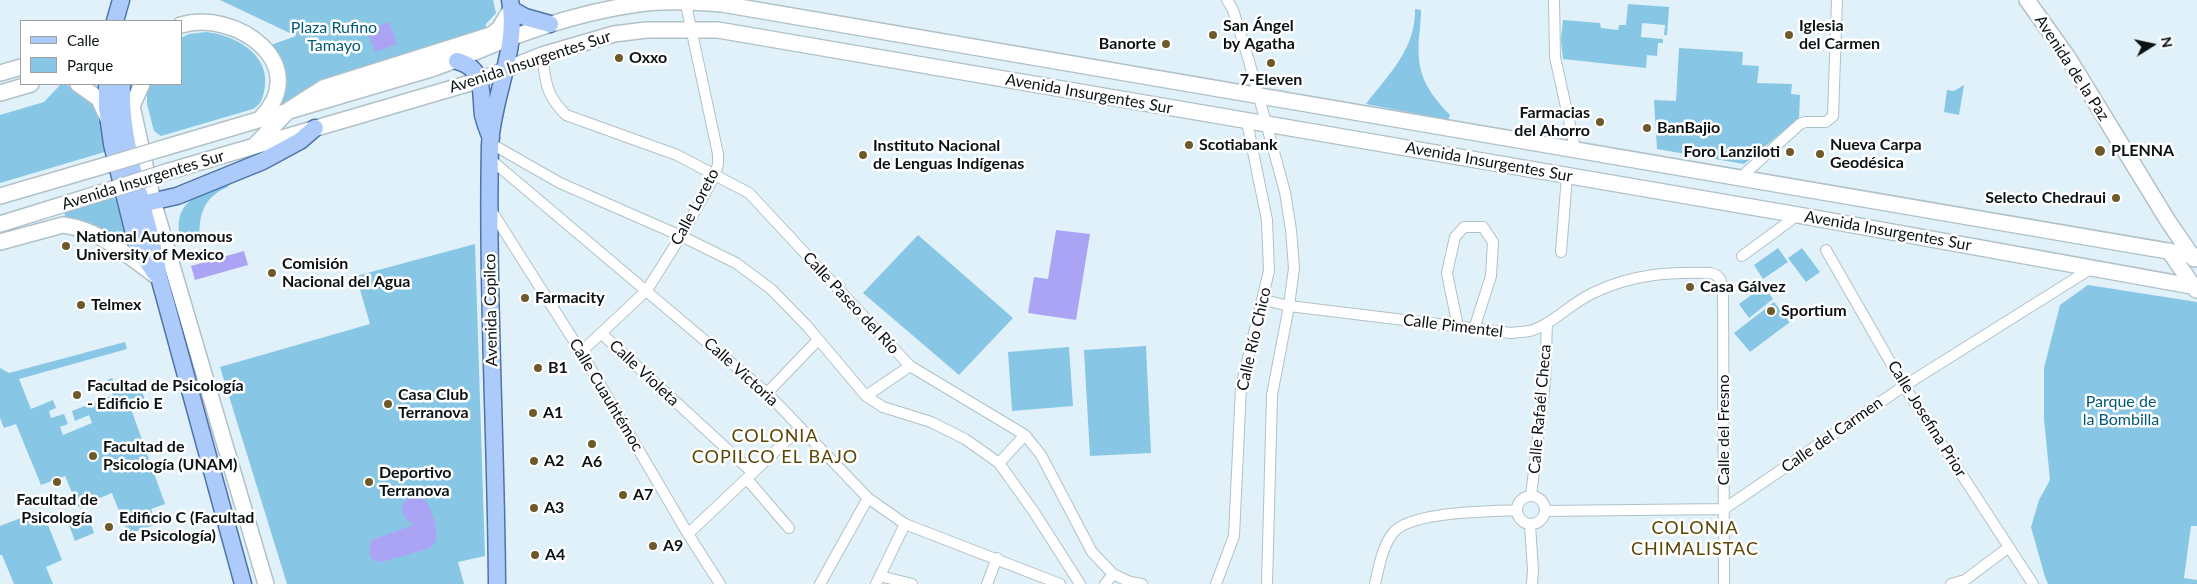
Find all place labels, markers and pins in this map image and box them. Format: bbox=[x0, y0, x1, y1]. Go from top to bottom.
place label: San Ángel by Agatha bbox=[1223, 16, 1295, 54]
place label: Iglesia del Carmen bbox=[1799, 16, 1880, 54]
marker: San Ángel by Agatha bbox=[1207, 29, 1219, 41]
marker: Iglesia del Carmen bbox=[1783, 29, 1795, 41]
place label: Banorte bbox=[1099, 34, 1156, 54]
marker: Banorte bbox=[1160, 38, 1172, 50]
place label: Oxxo bbox=[629, 48, 667, 68]
marker: Oxxo bbox=[613, 52, 625, 64]
marker: 7-Eleven bbox=[1265, 57, 1277, 69]
place label: 7-Eleven bbox=[1240, 70, 1302, 90]
place label: Farmacias del Ahorro bbox=[1514, 103, 1590, 141]
marker: Farmacias del Ahorro bbox=[1594, 116, 1606, 128]
place label: BanBajio bbox=[1657, 118, 1720, 138]
marker: BanBajio bbox=[1641, 122, 1653, 134]
place label: Scotiabank bbox=[1199, 135, 1278, 155]
place label: Nueva Carpa Geodésica bbox=[1830, 135, 1922, 173]
place label: Instituto Nacional de Lenguas Indígenas bbox=[873, 136, 1024, 174]
marker: Scotiabank bbox=[1183, 139, 1195, 151]
place label: PLENNA bbox=[2111, 141, 2174, 161]
place label: Foro Lanziloti bbox=[1683, 142, 1780, 162]
marker: PLENNA bbox=[2093, 144, 2107, 158]
marker: Foro Lanziloti bbox=[1784, 146, 1796, 158]
marker: Nueva Carpa Geodésica bbox=[1814, 148, 1826, 160]
marker: Instituto Nacional de Lenguas Indígenas bbox=[857, 149, 869, 161]
place label: Selecto Chedraui bbox=[1985, 188, 2106, 208]
marker: Selecto Chedraui bbox=[2110, 192, 2122, 204]
place label: National Autonomous University of Mexico bbox=[76, 227, 233, 265]
marker: National Autonomous University of Mexico bbox=[60, 240, 72, 252]
place label: Comisión Nacional del Agua bbox=[282, 254, 410, 292]
marker: Comisión Nacional del Agua bbox=[266, 267, 278, 279]
place label: Casa Gálvez bbox=[1700, 277, 1786, 297]
marker: Casa Gálvez bbox=[1684, 281, 1696, 293]
place label: Farmacity bbox=[535, 288, 605, 308]
marker: Farmacity bbox=[519, 292, 531, 304]
place label: Telmex bbox=[91, 295, 141, 315]
marker: Telmex bbox=[75, 299, 87, 311]
place label: Sportium bbox=[1781, 301, 1847, 321]
marker: Sportium bbox=[1765, 305, 1777, 317]
place label: B1 bbox=[548, 358, 568, 378]
marker: B1 bbox=[532, 362, 544, 374]
place label: Facultad de Psicología - Edificio E bbox=[87, 376, 244, 414]
place label: Casa Club Terranova bbox=[398, 385, 468, 423]
marker: Facultad de Psicología - Edificio E bbox=[71, 389, 83, 401]
marker: Casa Club Terranova bbox=[382, 398, 394, 410]
place label: A1 bbox=[543, 403, 563, 423]
marker: A1 bbox=[527, 407, 539, 419]
place label: Facultad de Psicología (UNAM) bbox=[103, 437, 237, 475]
marker: A6 bbox=[586, 438, 598, 450]
marker: Facultad de Psicología (UNAM) bbox=[87, 450, 99, 462]
place label: A2 bbox=[544, 451, 564, 471]
place label: A6 bbox=[582, 452, 602, 472]
marker: A2 bbox=[528, 455, 540, 467]
place label: Deportivo Terranova bbox=[379, 463, 452, 501]
marker: Facultad de Psicología bbox=[51, 476, 63, 488]
marker: Deportivo Terranova bbox=[363, 476, 375, 488]
place label: A7 bbox=[633, 485, 653, 505]
marker: A7 bbox=[617, 489, 629, 501]
place label: Facultad de Psicología bbox=[16, 490, 98, 528]
place label: A3 bbox=[544, 498, 564, 518]
marker: A3 bbox=[528, 502, 540, 514]
place label: Edificio C (Facultad de Psicología) bbox=[119, 508, 254, 546]
marker: Edificio C (Facultad de Psicología) bbox=[103, 521, 115, 533]
place label: A9 bbox=[663, 536, 683, 556]
marker: A9 bbox=[647, 540, 659, 552]
place label: A4 bbox=[545, 545, 565, 565]
marker: A4 bbox=[529, 549, 541, 561]

